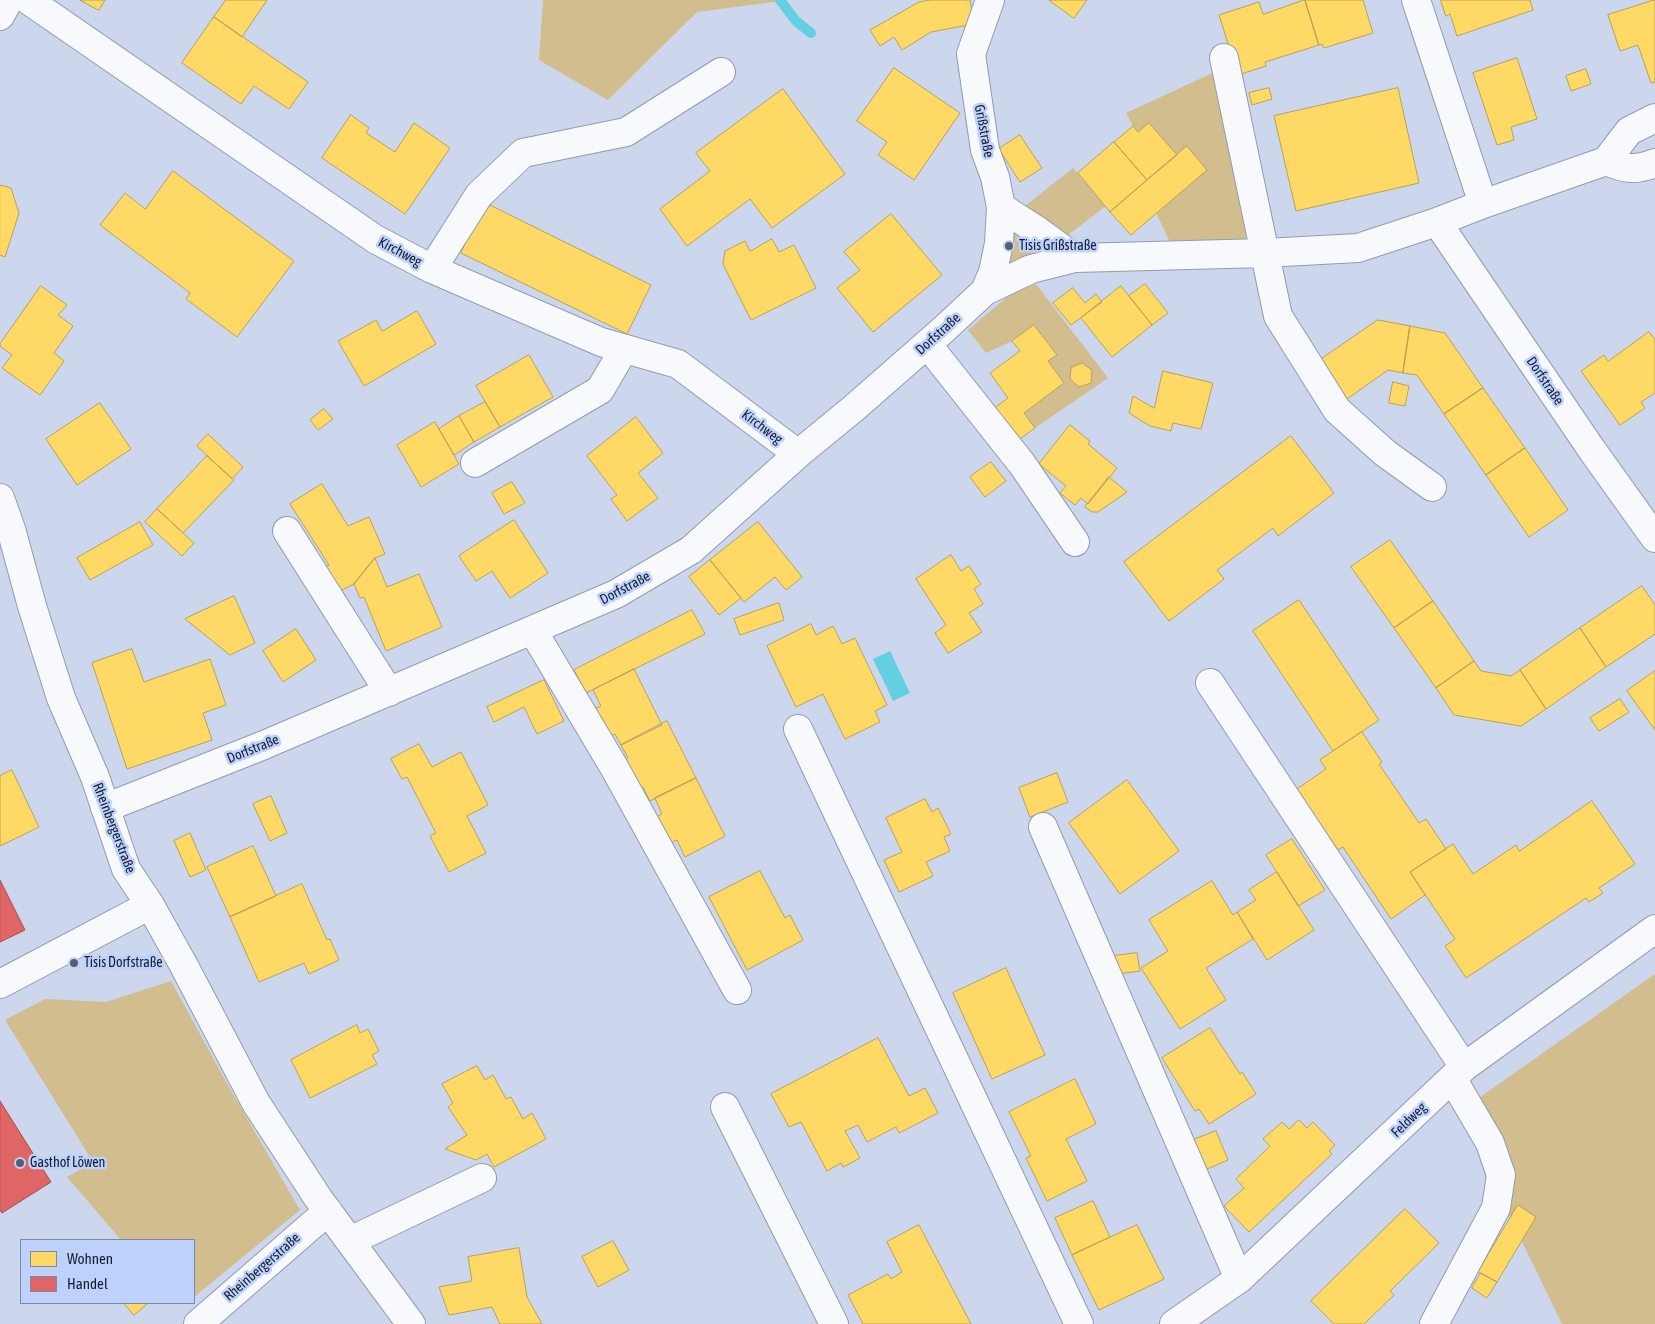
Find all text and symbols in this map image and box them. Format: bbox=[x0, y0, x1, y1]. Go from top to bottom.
street label: Grißstraße bbox=[971, 103, 997, 159]
street label: Kirchweg bbox=[375, 234, 425, 270]
place label: Tisis Grißstraße bbox=[1019, 238, 1097, 254]
marker: Tisis Grißstraße bbox=[1003, 240, 1015, 252]
street label: Dorfstraße bbox=[912, 310, 964, 358]
street label: Dorfstraße bbox=[1523, 354, 1567, 408]
street label: Kirchweg bbox=[738, 406, 786, 448]
street label: Dorfstraße bbox=[597, 568, 653, 608]
street label: Dorfstraße bbox=[225, 731, 281, 767]
street label: Rheinbergerstraße bbox=[89, 780, 139, 876]
place label: Tisis Dorfstraße bbox=[84, 955, 163, 971]
marker: Tisis Dorfstraße bbox=[68, 957, 80, 969]
street label: Feldweg bbox=[1388, 1099, 1430, 1141]
place label: Gasthof Löwen bbox=[30, 1155, 105, 1171]
marker: Gasthof Löwen bbox=[14, 1157, 26, 1169]
street label: Rheinbergerstraße bbox=[221, 1229, 303, 1305]
legend bbox=[20, 1239, 195, 1304]
text: Wohnen bbox=[67, 1250, 113, 1267]
text: Handel bbox=[67, 1275, 108, 1292]

